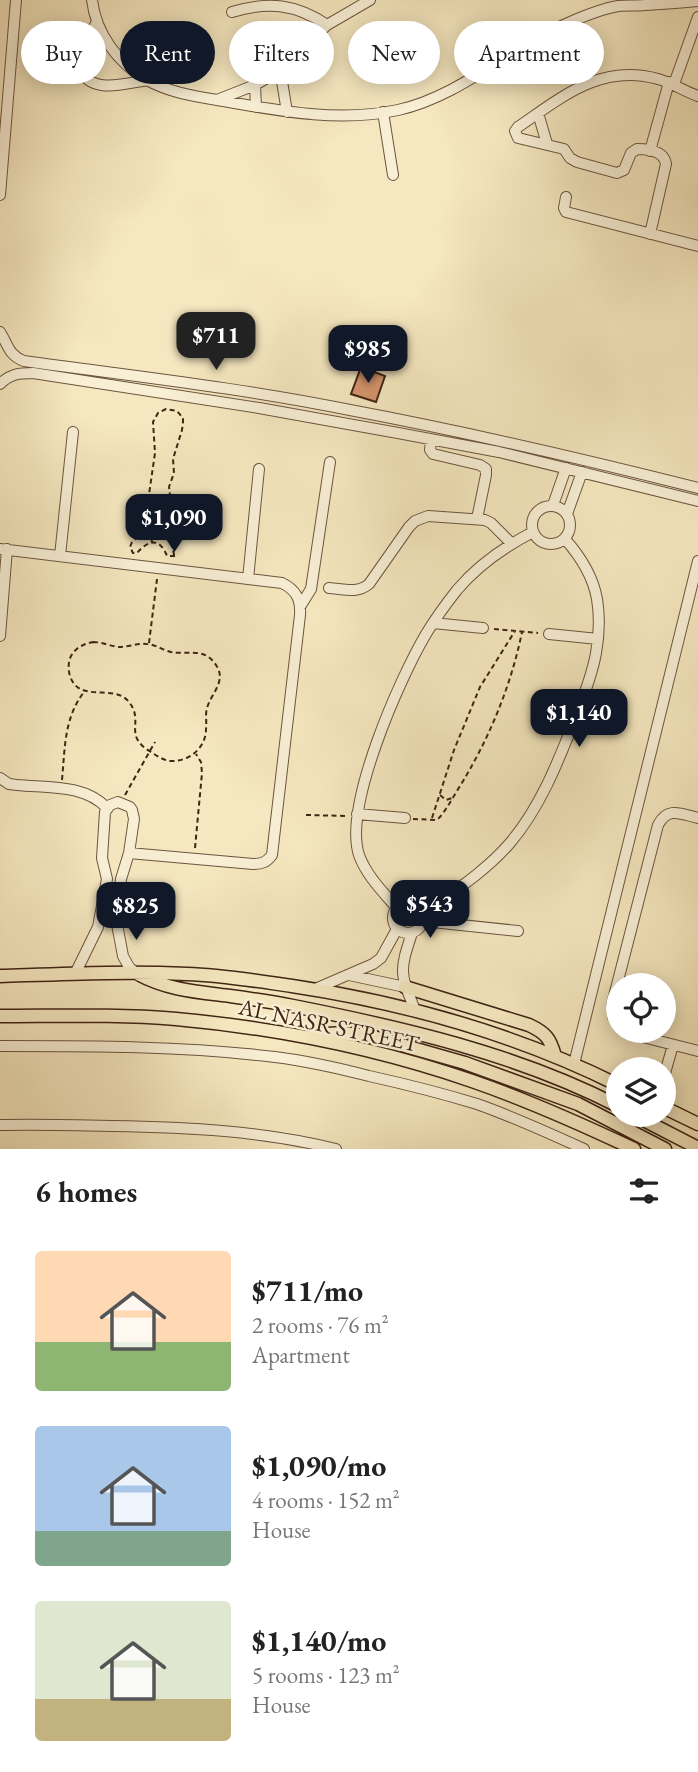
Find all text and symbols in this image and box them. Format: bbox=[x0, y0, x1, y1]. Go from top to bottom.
chip: Buy bbox=[21, 21, 106, 84]
chip: Rent bbox=[120, 21, 215, 84]
chip: Filters bbox=[229, 21, 334, 84]
chip: New bbox=[348, 21, 440, 84]
chip: Apartment bbox=[454, 21, 604, 84]
pin: $711 bbox=[175, 312, 257, 372]
text: $711 bbox=[192, 320, 240, 350]
pin: $985 bbox=[327, 326, 409, 385]
text: $985 bbox=[344, 333, 392, 363]
pin: $1,090 bbox=[117, 494, 231, 554]
text: $1,090 bbox=[142, 502, 206, 532]
pin: $1,140 bbox=[522, 690, 636, 749]
text: $1,140 bbox=[547, 697, 611, 727]
pin: $543 bbox=[389, 880, 471, 940]
pin: $825 bbox=[95, 883, 177, 942]
text: $543 bbox=[406, 888, 454, 918]
text: $825 bbox=[112, 890, 160, 920]
map controls bbox=[606, 973, 676, 1127]
button: locate bbox=[606, 973, 676, 1043]
street label: AL NASR STREET bbox=[235, 991, 423, 1059]
button: layers bbox=[606, 1057, 676, 1127]
text: 6 homes bbox=[35, 1172, 137, 1211]
icon: filters bbox=[625, 1172, 663, 1210]
text: $711/mo bbox=[252, 1271, 363, 1310]
icon: home bbox=[91, 1279, 175, 1363]
text: 2 rooms · 76 m² bbox=[252, 1310, 389, 1340]
text: Apartment bbox=[252, 1340, 350, 1370]
text: $1,090/mo bbox=[252, 1446, 386, 1485]
icon: home bbox=[91, 1454, 175, 1538]
text: 4 rooms · 152 m² bbox=[252, 1485, 400, 1515]
text: House bbox=[252, 1515, 311, 1545]
text: $1,140/mo bbox=[252, 1621, 386, 1660]
icon: home bbox=[91, 1629, 175, 1713]
text: 5 rooms · 123 m² bbox=[252, 1660, 400, 1690]
text: House bbox=[252, 1690, 311, 1720]

